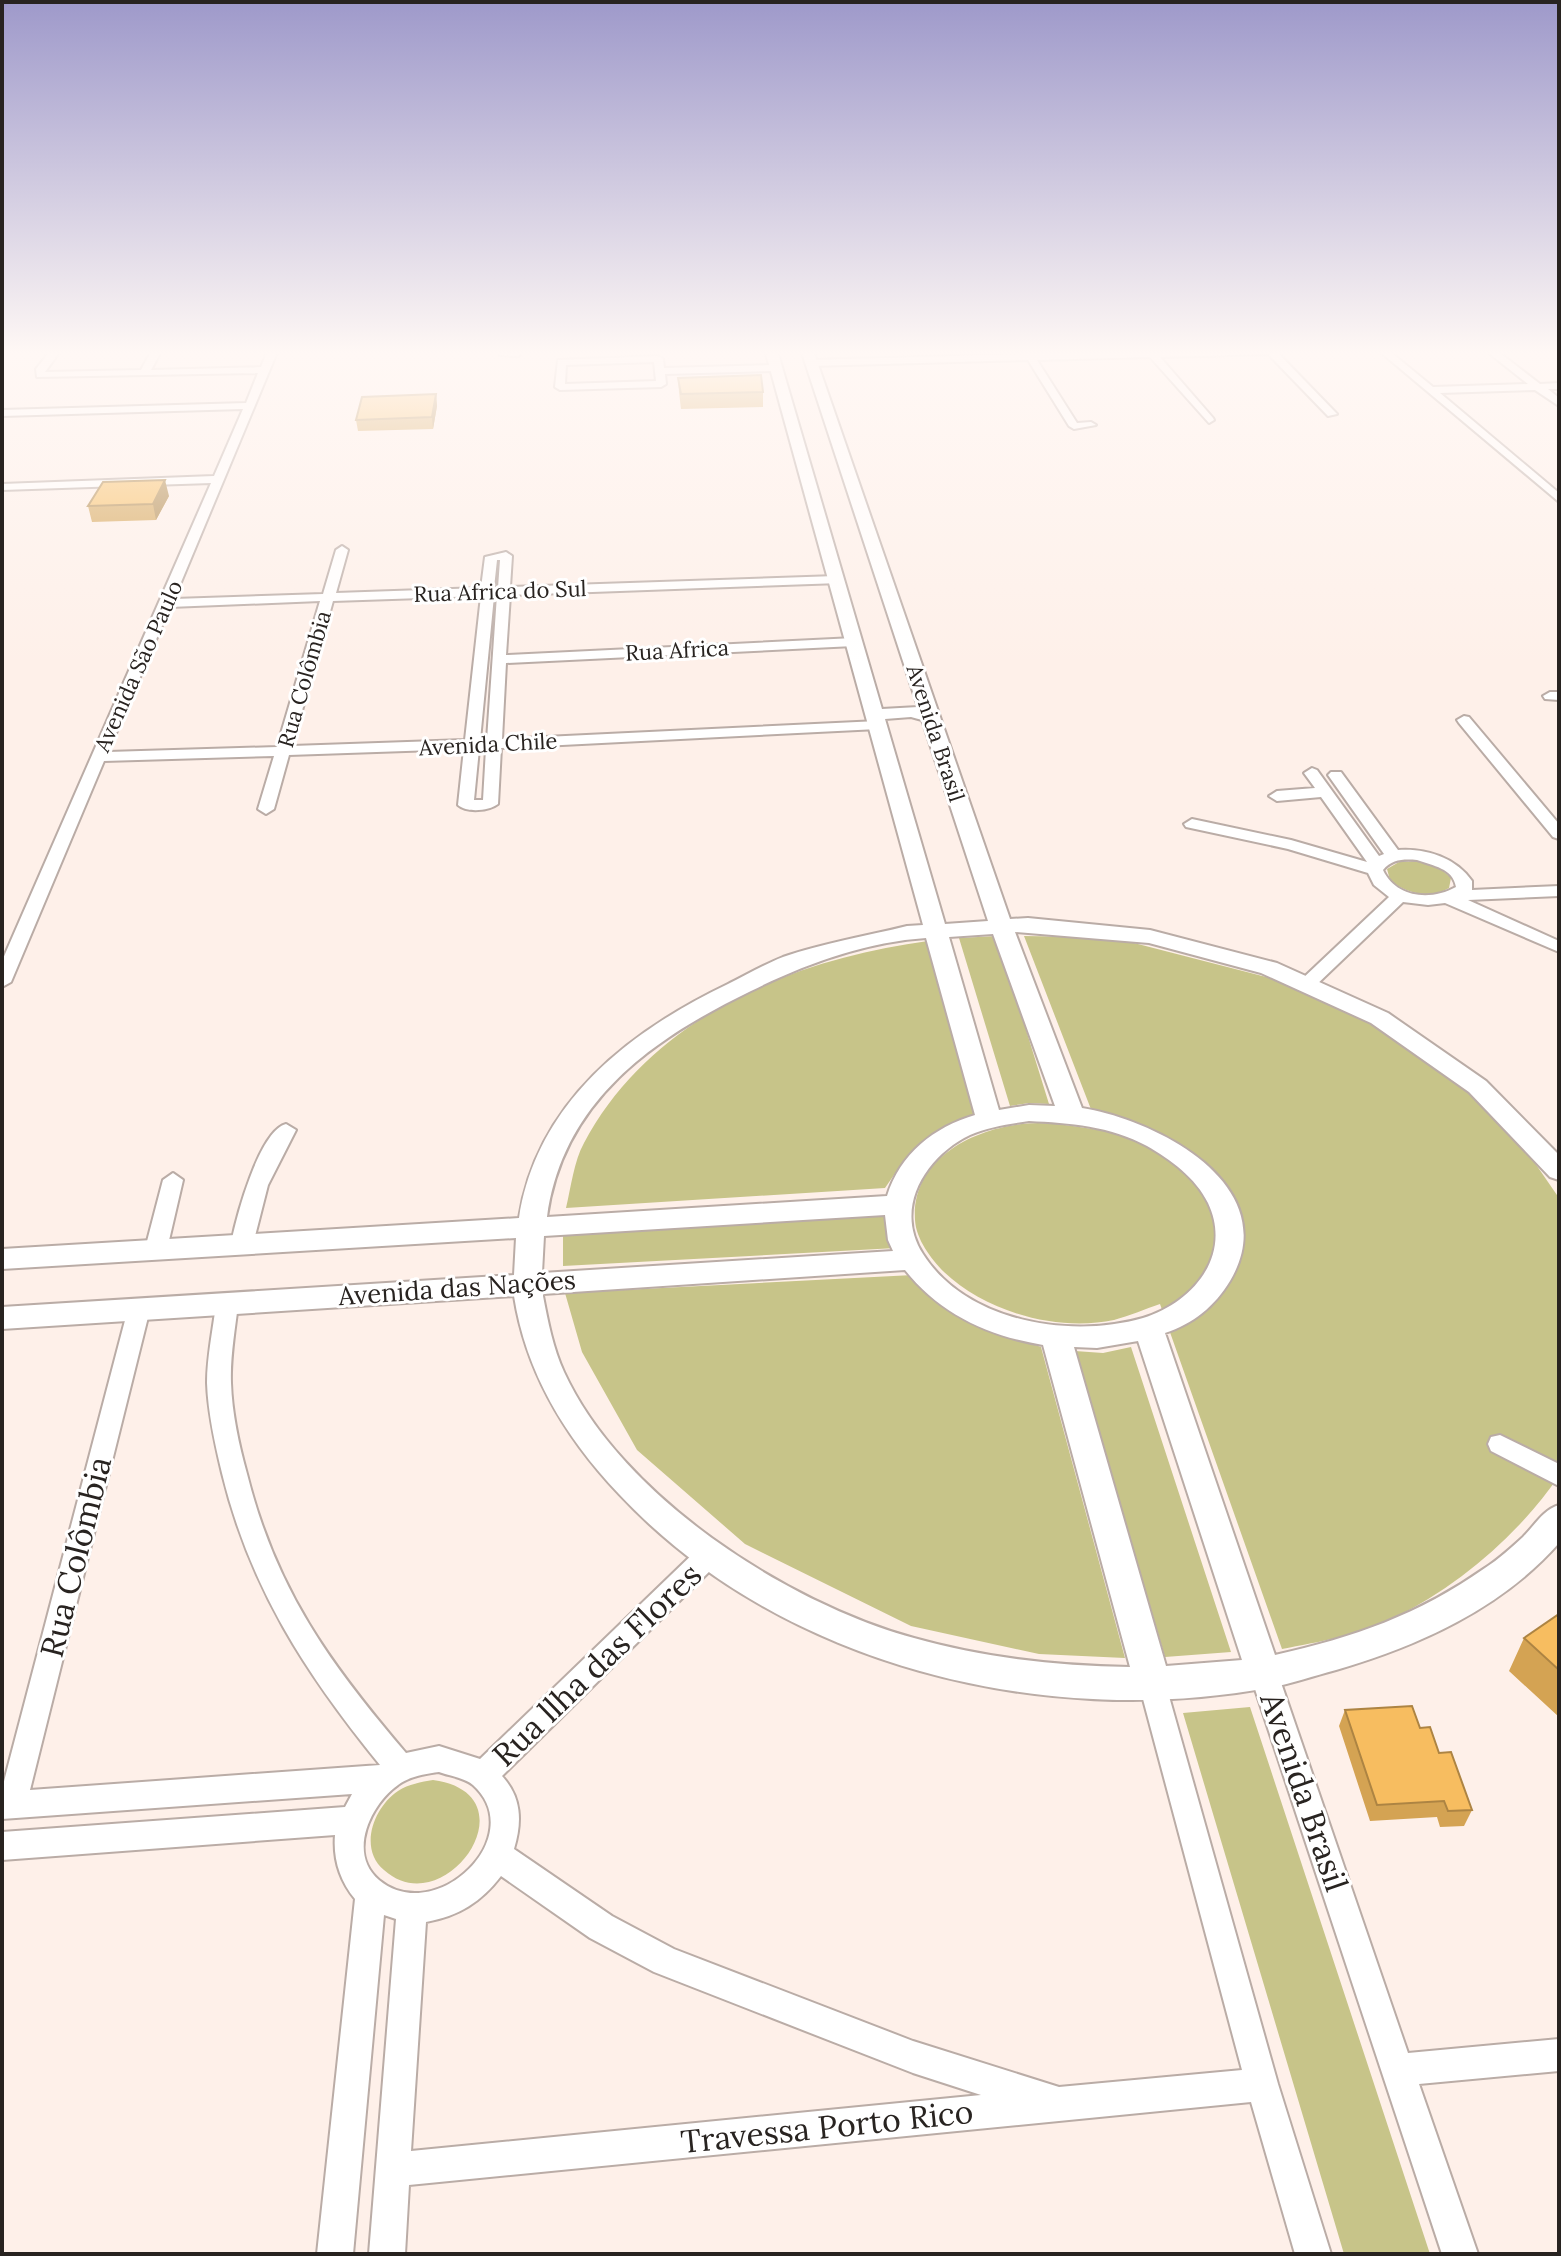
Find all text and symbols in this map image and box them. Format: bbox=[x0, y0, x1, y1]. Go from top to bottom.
street label: Rua Africa do Sul bbox=[413, 574, 587, 608]
street label: Avenida São Paulo bbox=[87, 576, 188, 757]
street label: Rua Colômbia bbox=[271, 607, 337, 751]
street label: Rua Africa bbox=[624, 633, 730, 667]
street label: Avenida Brasil bbox=[900, 660, 971, 805]
street label: Avenida Chile bbox=[417, 726, 558, 762]
street label: Avenida das Nações bbox=[336, 1263, 577, 1312]
street label: Rua Colômbia bbox=[31, 1452, 120, 1661]
street label: Rua llha das Flores bbox=[483, 1554, 710, 1775]
street label: Avenida Brasil bbox=[1251, 1686, 1358, 1897]
street label: Travessa Porto Rico bbox=[679, 2091, 975, 2162]

